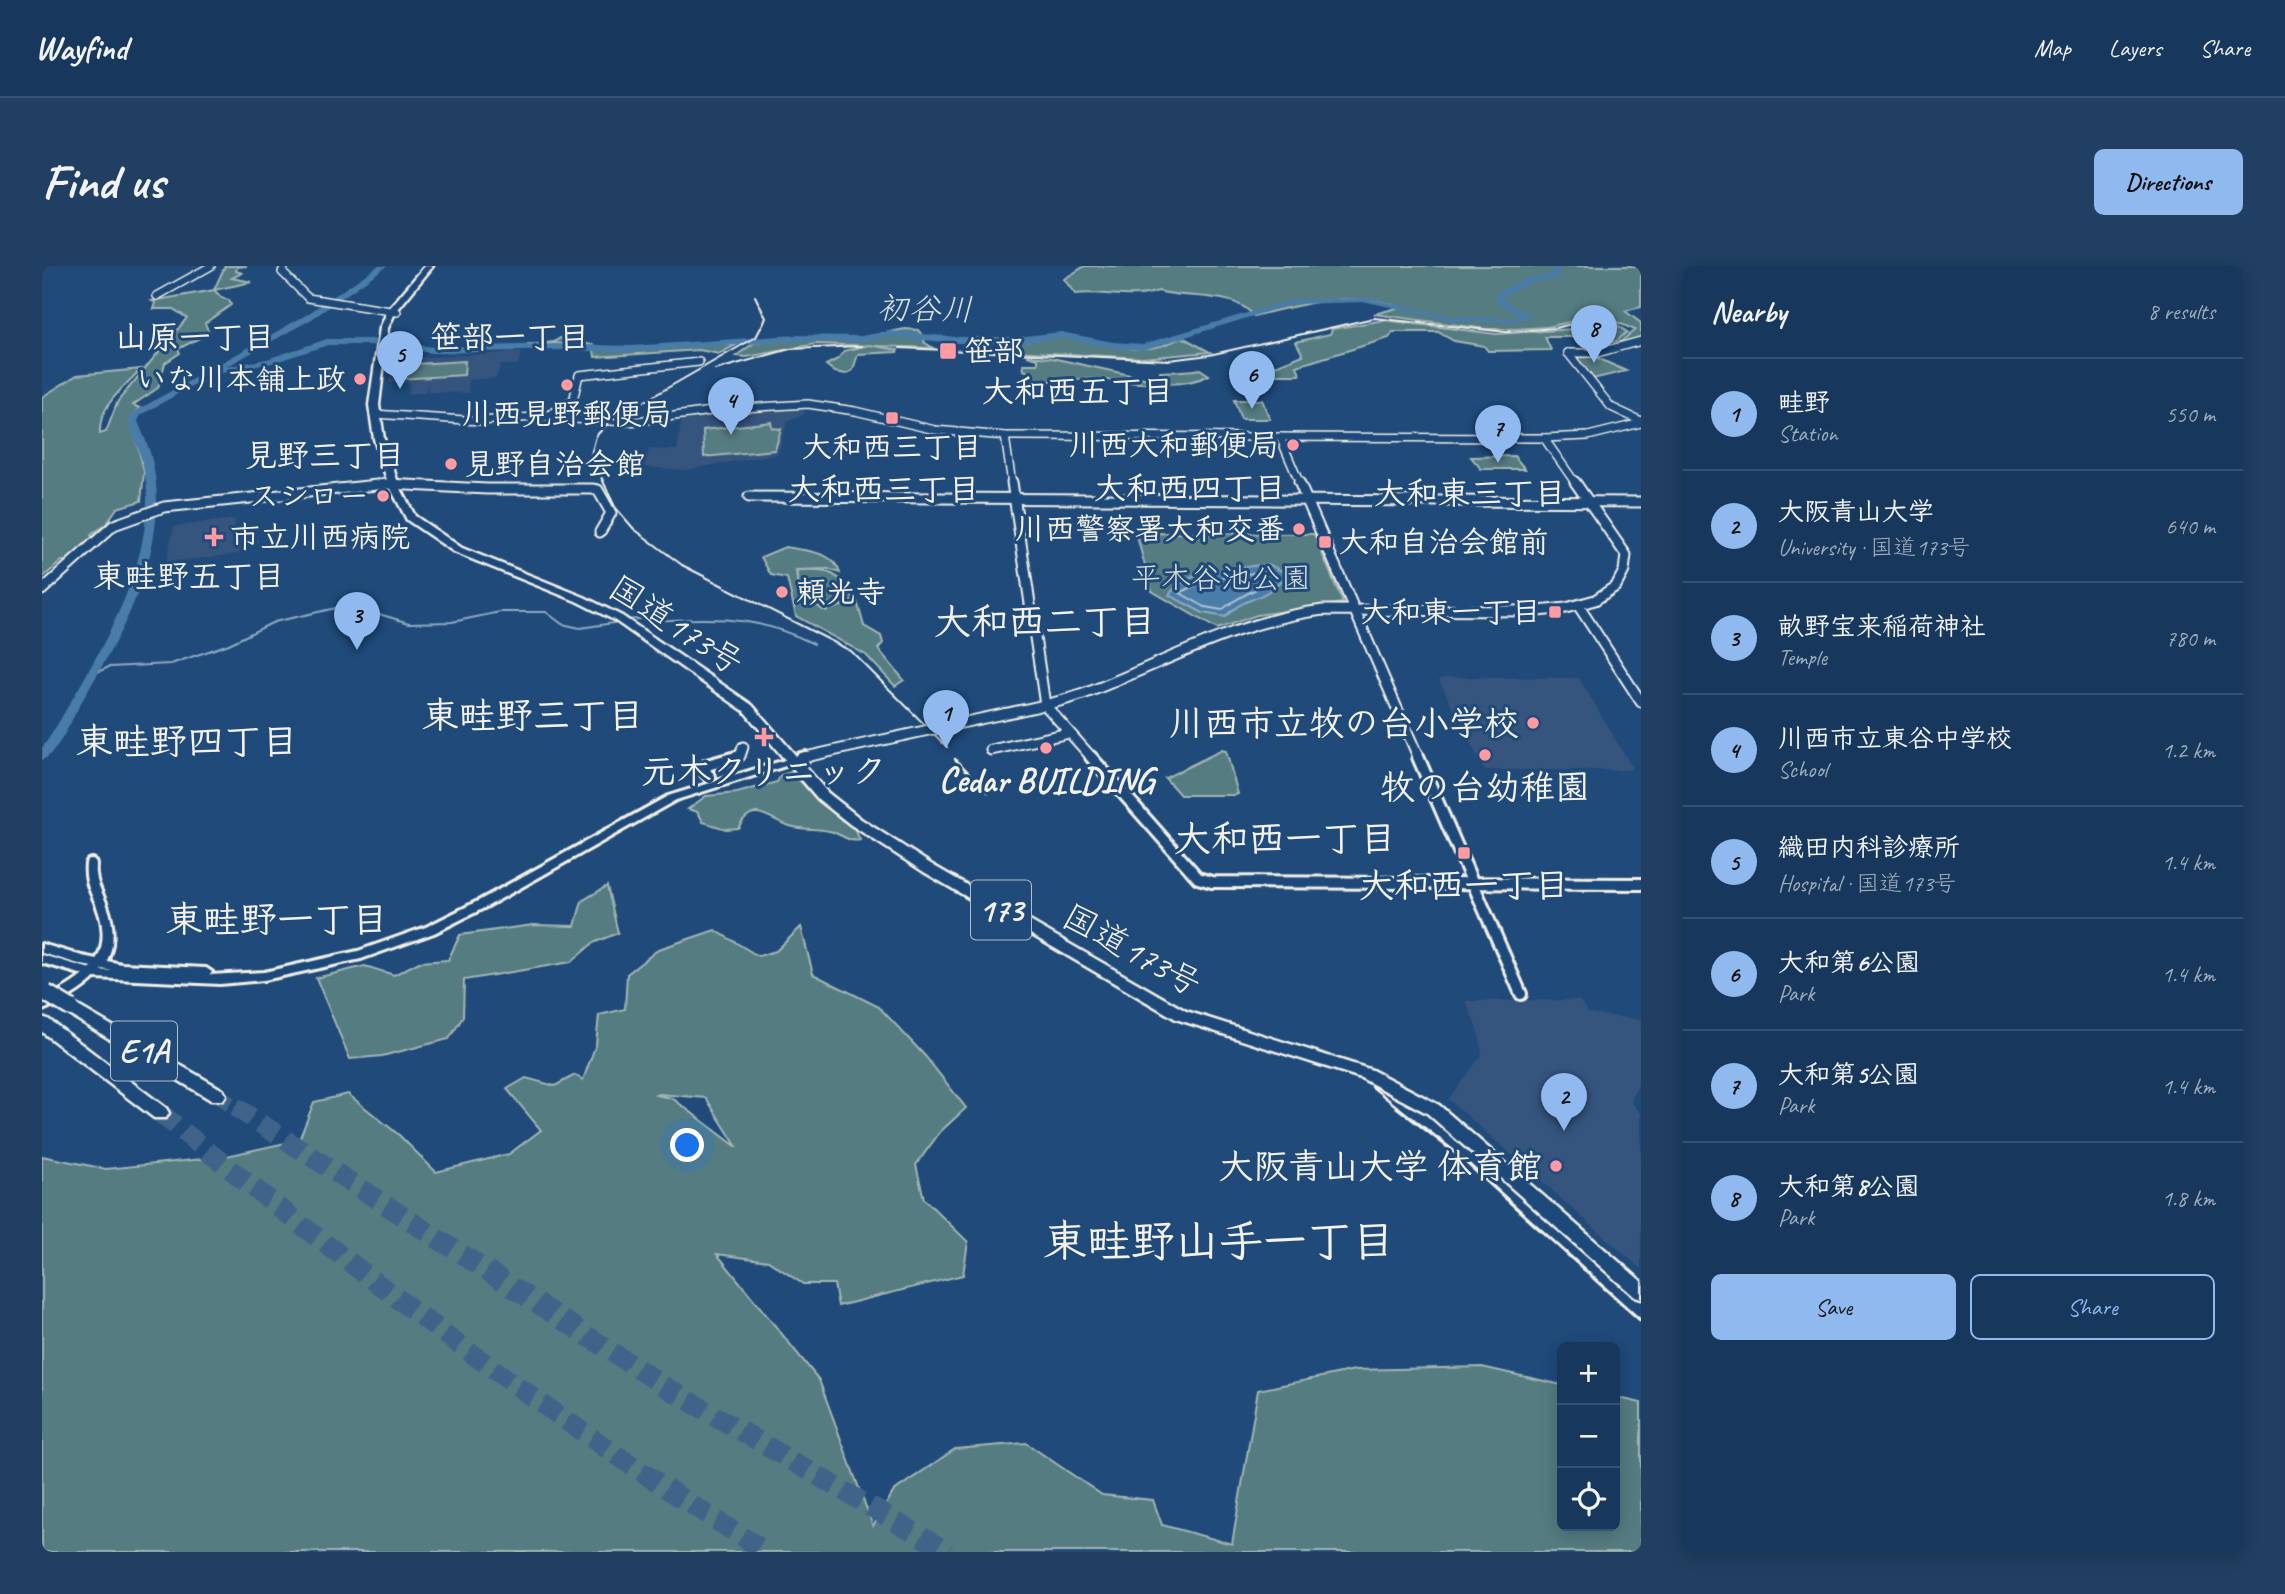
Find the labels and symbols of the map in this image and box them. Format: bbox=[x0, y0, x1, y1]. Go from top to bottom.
water label: 初谷川 bbox=[877, 288, 973, 330]
pin: 8 bbox=[1571, 305, 1617, 363]
district label: 山原一丁目 bbox=[115, 317, 275, 358]
district label: 笹部一丁目 bbox=[430, 317, 590, 358]
pin: 5 bbox=[377, 331, 423, 389]
place label: 笹部 bbox=[964, 332, 1024, 370]
marker: 笹部 bbox=[938, 341, 958, 361]
pin: 6 bbox=[1229, 351, 1275, 409]
place label: いな川本舗上政 bbox=[136, 360, 346, 398]
marker: いな川本舗上政 bbox=[352, 371, 368, 387]
district label: 大和西五丁目 bbox=[982, 371, 1174, 412]
marker: 川西見野郵便局 bbox=[559, 377, 575, 393]
pin: 4 bbox=[708, 377, 754, 435]
place label: 川西見野郵便局 bbox=[462, 395, 672, 433]
pin: 7 bbox=[1475, 405, 1521, 463]
marker: 大和西三丁目 bbox=[884, 410, 900, 426]
place label: 川西大和郵便局 bbox=[1069, 426, 1279, 464]
place label: 大和西三丁目 bbox=[802, 428, 982, 466]
district label: 見野三丁目 bbox=[245, 435, 405, 476]
marker: 川西大和郵便局 bbox=[1285, 437, 1301, 453]
place label: 見野自治会館 bbox=[465, 445, 645, 483]
marker: 見野自治会館 bbox=[443, 456, 459, 472]
district label: 大和西四丁目 bbox=[1094, 468, 1286, 509]
district label: 大和西三丁目 bbox=[788, 469, 980, 510]
district label: 大和東三丁目 bbox=[1374, 473, 1566, 514]
place label: スシロー bbox=[249, 477, 369, 515]
marker: スシロー bbox=[375, 488, 391, 504]
place label: 川西警察署大和交番 bbox=[1015, 510, 1285, 548]
place label: 市立川西病院 bbox=[230, 518, 410, 556]
marker: 川西警察署大和交番 bbox=[1291, 521, 1307, 537]
place label: 大和自治会館前 bbox=[1339, 523, 1549, 561]
marker: 市立川西病院 bbox=[204, 527, 224, 547]
marker: 大和自治会館前 bbox=[1317, 534, 1333, 550]
district label: 東畦野五丁目 bbox=[93, 556, 285, 597]
park label: 平木谷池公園 bbox=[1131, 559, 1311, 597]
street label: 国道173号 bbox=[600, 565, 752, 685]
place label: 頼光寺 bbox=[796, 573, 886, 611]
marker: 頼光寺 bbox=[774, 584, 790, 600]
pin: 3 bbox=[334, 592, 380, 650]
place label: 大和東一丁目 bbox=[1361, 593, 1541, 631]
district label: 大和西二丁目 bbox=[934, 598, 1156, 645]
marker: 大和東一丁目 bbox=[1547, 604, 1563, 620]
pin: 1 bbox=[923, 690, 969, 748]
district label: 東畦野三丁目 bbox=[422, 692, 644, 739]
place label: 川西市立牧の台小学校 bbox=[1169, 701, 1519, 746]
marker: 川西市立牧の台小学校 bbox=[1525, 715, 1541, 731]
district label: 東畦野四丁目 bbox=[76, 718, 298, 765]
marker: 元木クリニック bbox=[754, 727, 774, 747]
marker: Cedar BUILDING bbox=[1038, 740, 1054, 756]
marker: 牧の台幼稚園 bbox=[1477, 747, 1493, 763]
place label: 元木クリニック bbox=[641, 749, 887, 794]
place label: Cedar BUILDING bbox=[939, 758, 1159, 803]
place label: 牧の台幼稚園 bbox=[1380, 765, 1590, 810]
district label: 大和西一丁目 bbox=[1174, 815, 1396, 862]
marker: 大和西一丁目 bbox=[1456, 845, 1472, 861]
place label: 大和西一丁目 bbox=[1359, 863, 1569, 908]
road number: 173 bbox=[971, 880, 1031, 940]
street label: 国道173号 bbox=[1055, 893, 1209, 1007]
district label: 東畦野一丁目 bbox=[166, 896, 388, 943]
road number: E1A bbox=[111, 1022, 177, 1080]
pin: 2 bbox=[1541, 1073, 1587, 1131]
your location bbox=[670, 1128, 704, 1162]
place label: 大阪青山大学 体育館 bbox=[1219, 1144, 1542, 1189]
marker: 大阪青山大学 体育館 bbox=[1548, 1158, 1564, 1174]
district label: 東畦野山手一丁目 bbox=[1043, 1214, 1395, 1269]

